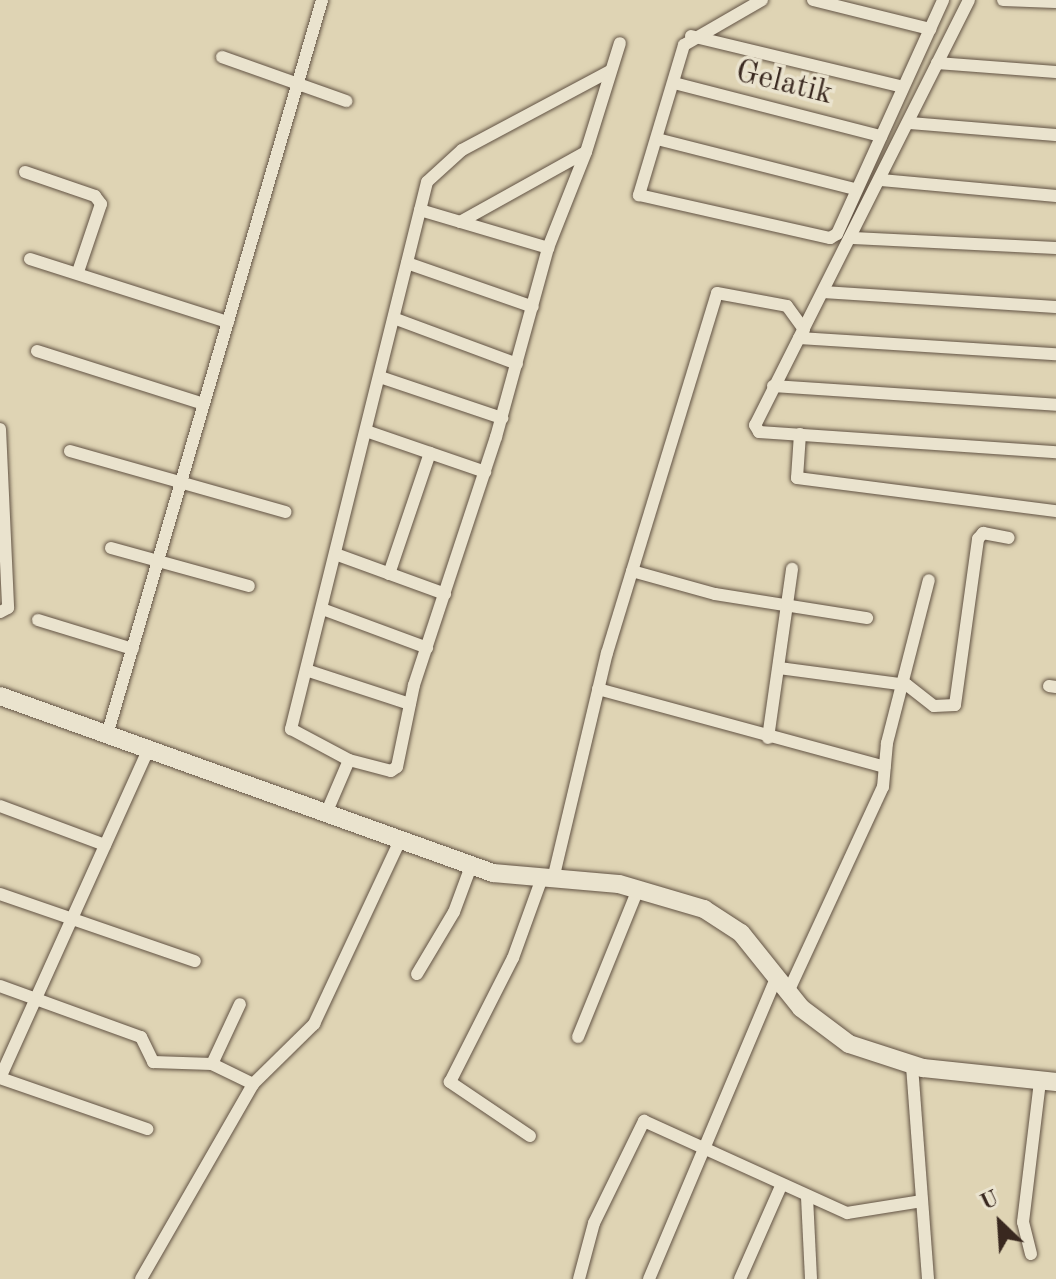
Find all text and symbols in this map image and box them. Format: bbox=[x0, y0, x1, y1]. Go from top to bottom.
street label: Gelatik bbox=[731, 53, 837, 115]
north arrow bbox=[960, 1183, 1040, 1263]
text: U bbox=[977, 1188, 1002, 1215]

